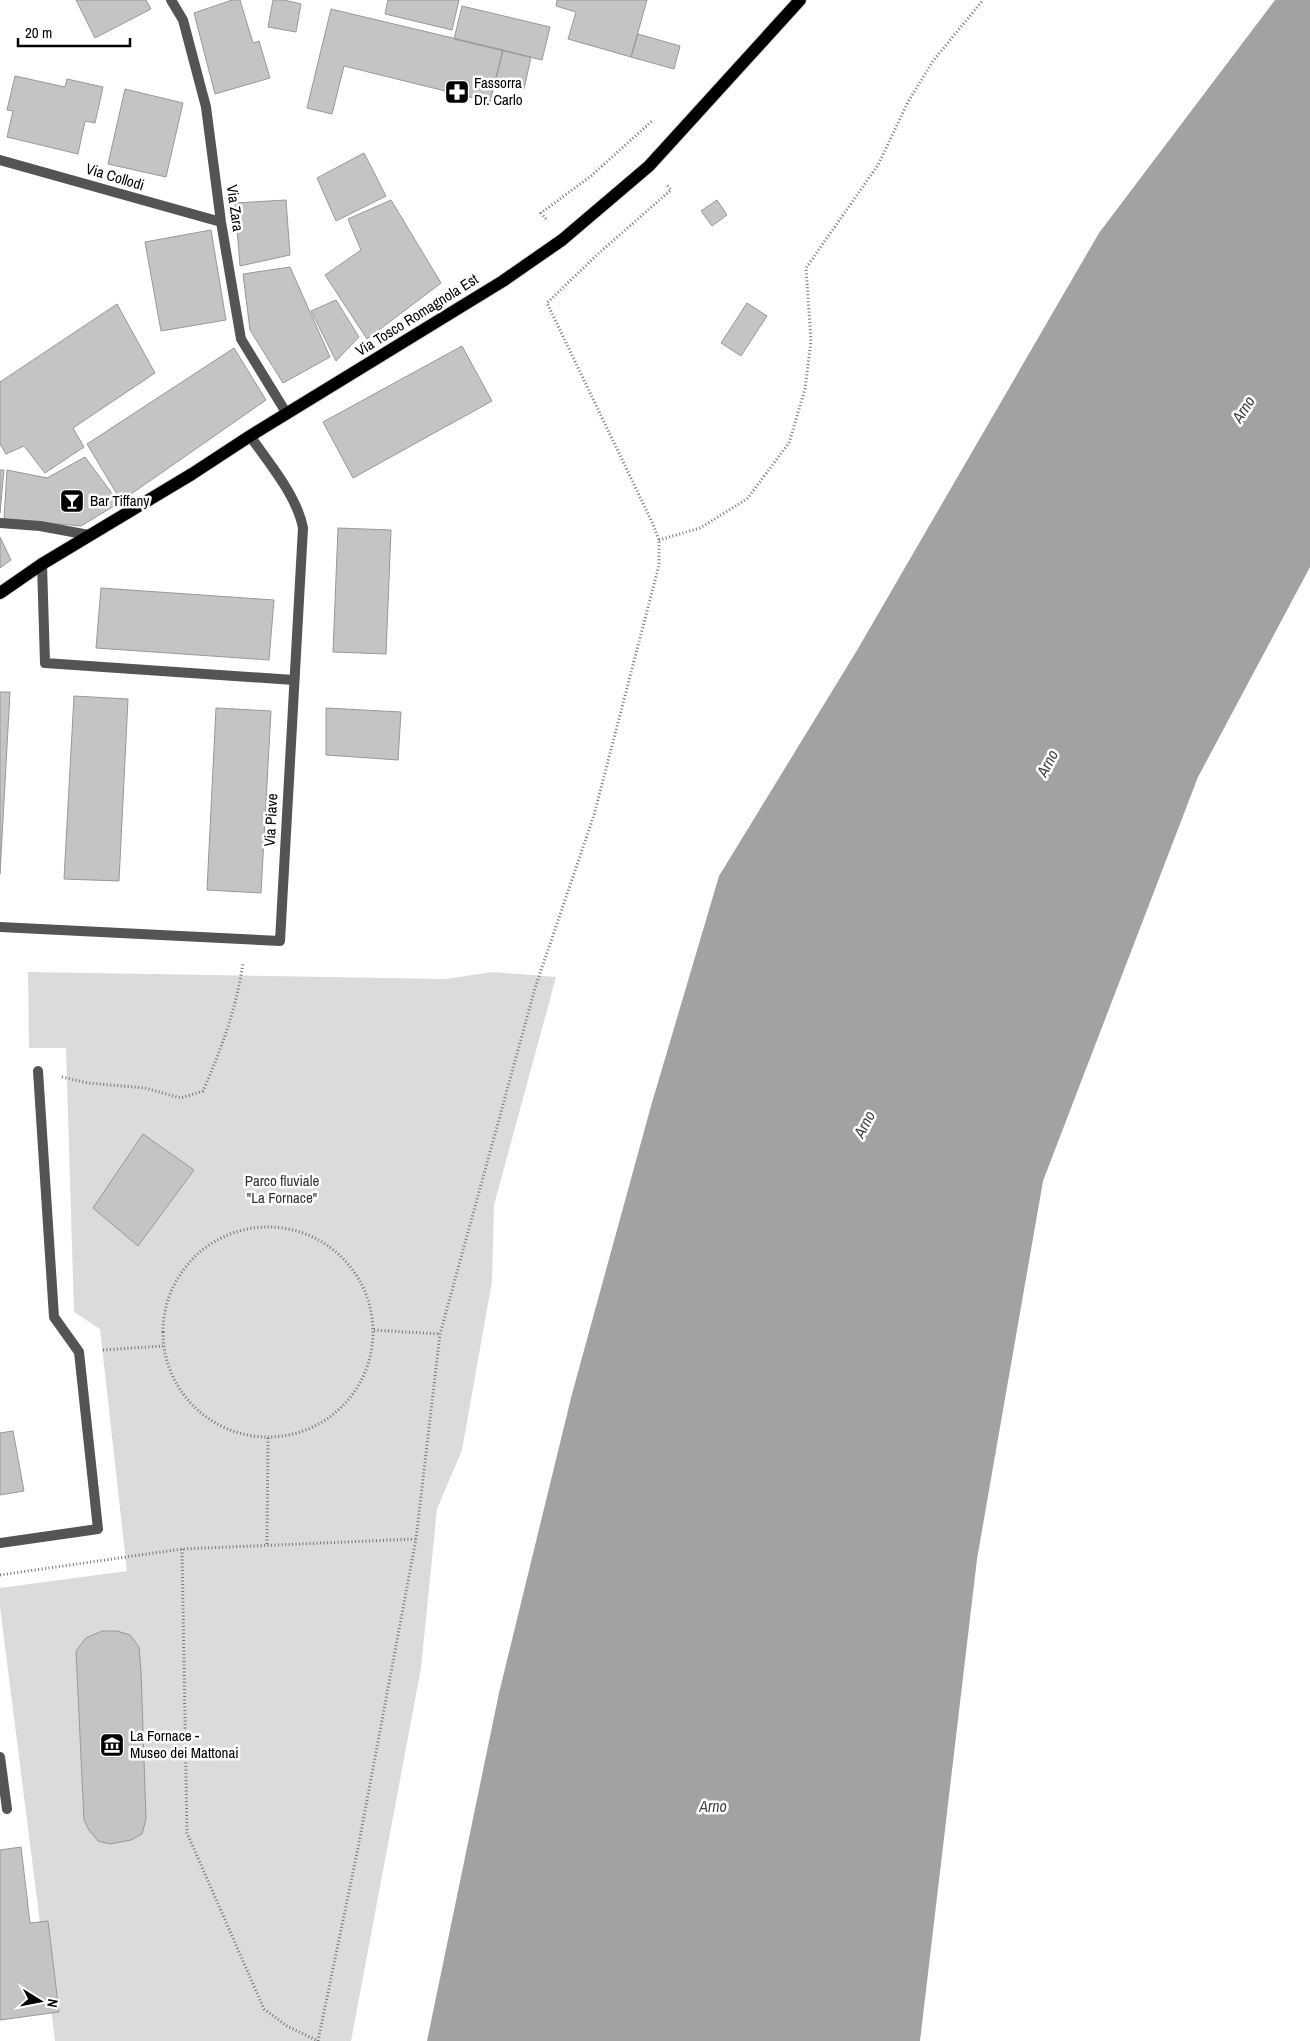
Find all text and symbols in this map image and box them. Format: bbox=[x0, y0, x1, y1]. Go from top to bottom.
scale bar bbox=[18, 15, 130, 47]
text: 20 m bbox=[25, 22, 52, 43]
place label: Fassorra Dr. Carlo bbox=[474, 72, 523, 110]
pharmacy icon: Fassorra Dr. Carlo bbox=[444, 79, 470, 105]
street label: Via Collodi bbox=[83, 158, 147, 195]
street label: Via Zara bbox=[222, 183, 249, 233]
street label: Via Tosco Romagnola Est bbox=[351, 268, 483, 361]
water label: Arno bbox=[1226, 391, 1260, 427]
bar icon: Bar Tiffany bbox=[59, 488, 85, 514]
place label: Bar Tiffany bbox=[90, 490, 150, 511]
water label: Arno bbox=[1030, 746, 1063, 781]
street label: Via Piave bbox=[259, 793, 282, 847]
water label: Arno bbox=[847, 1107, 880, 1142]
park label: Parco fluviale "La Fornace" bbox=[245, 1170, 319, 1208]
place label: La Fornace - Museo dei Mattonai bbox=[130, 1725, 239, 1763]
museum icon: La Fornace - Museo dei Mattonai bbox=[99, 1732, 125, 1758]
water label: Arno bbox=[698, 1795, 727, 1817]
north arrow bbox=[15, 1976, 65, 2026]
text: N bbox=[43, 1998, 62, 2009]

